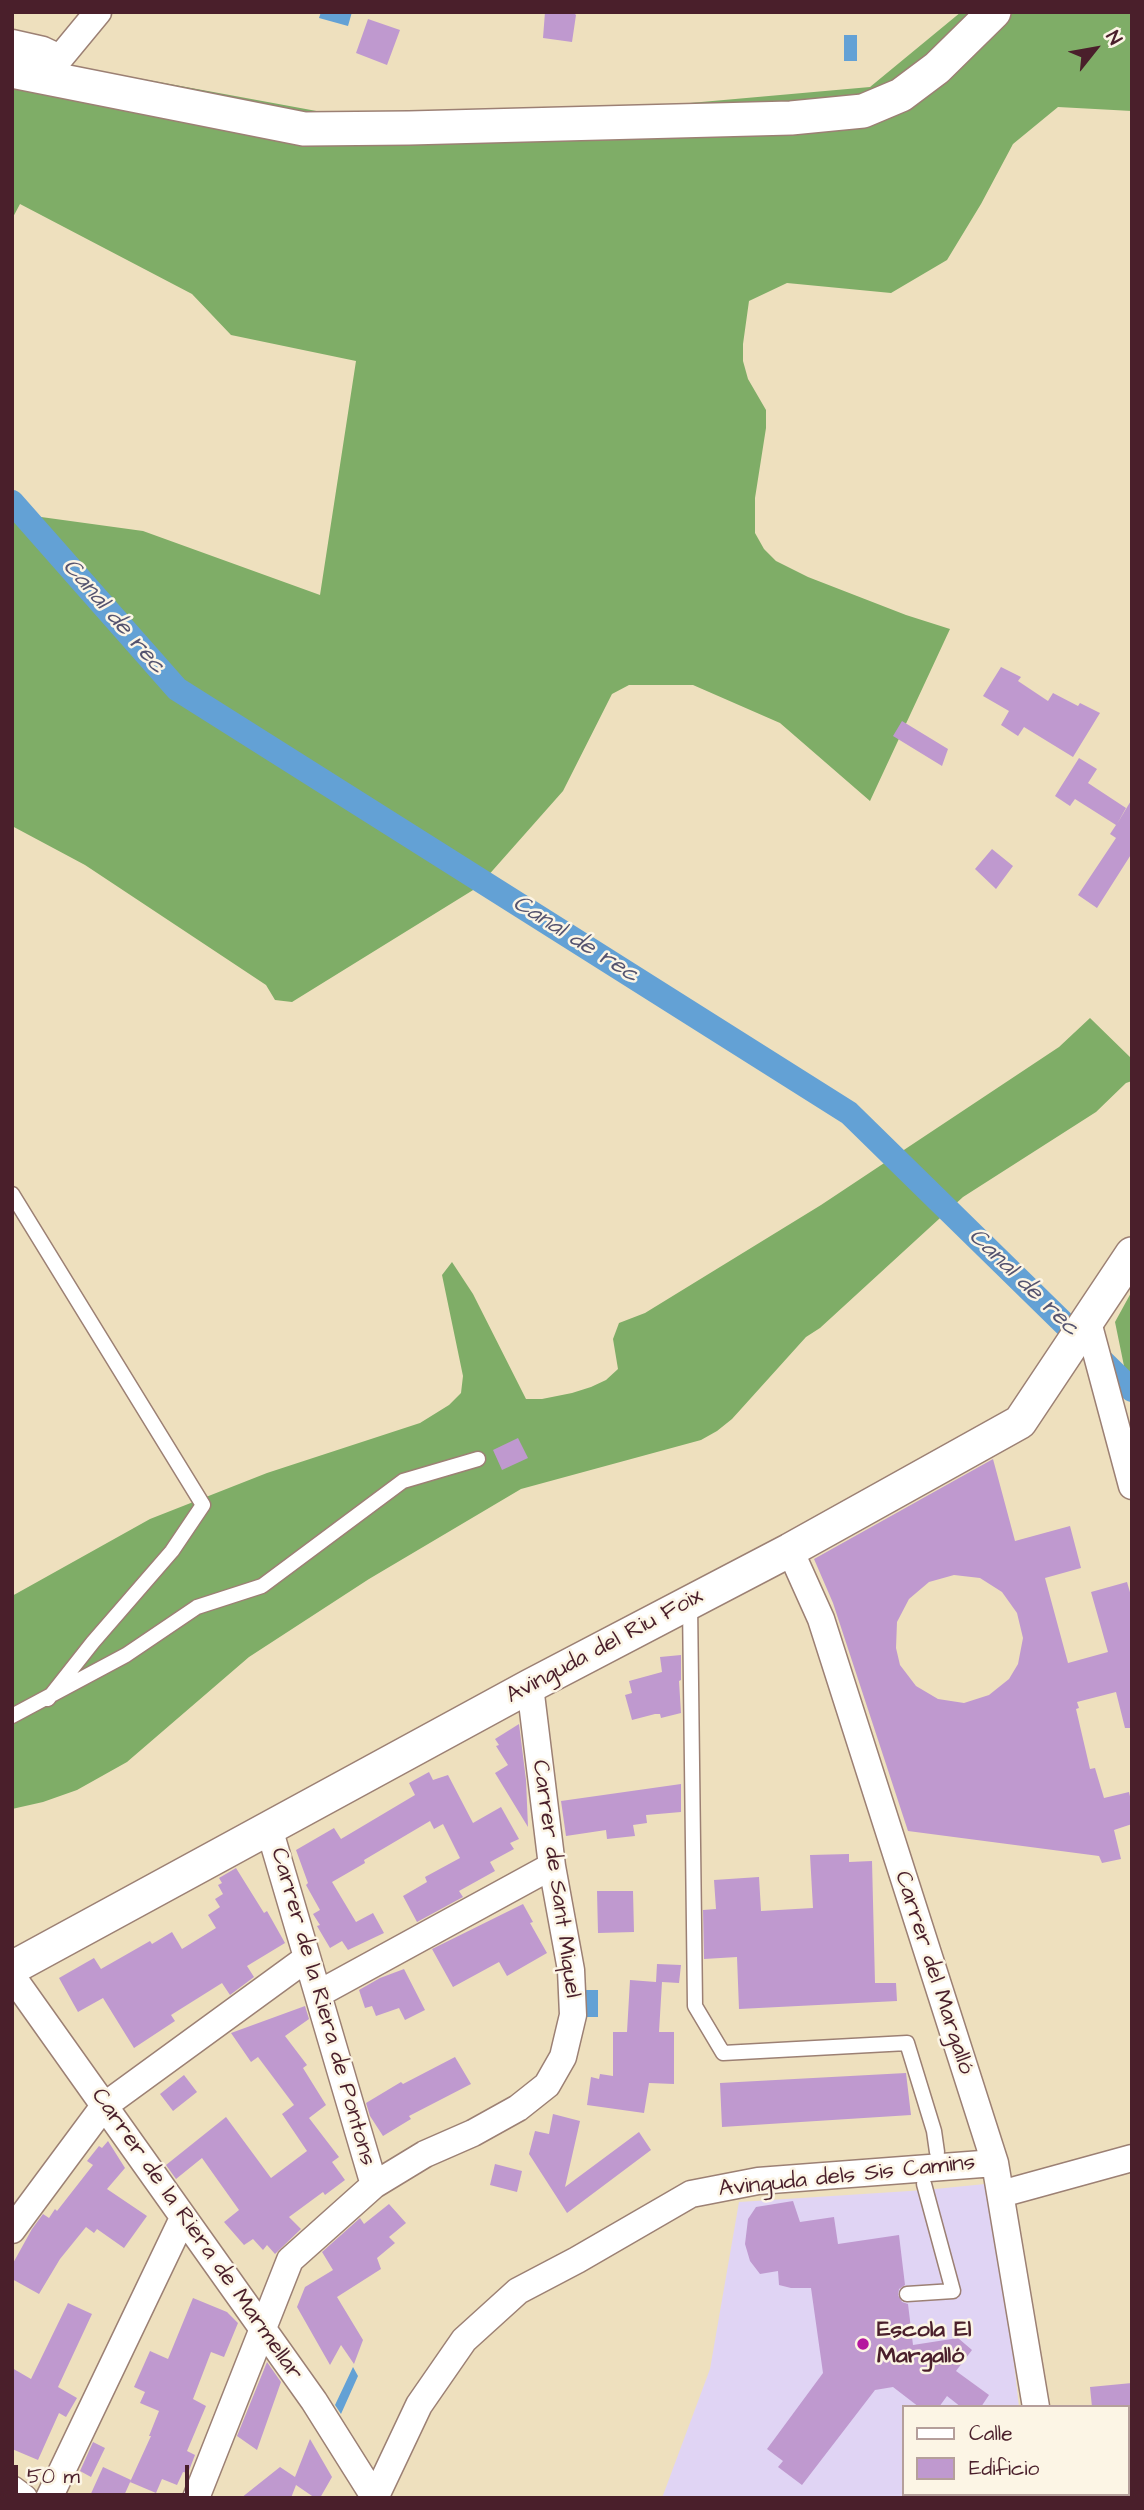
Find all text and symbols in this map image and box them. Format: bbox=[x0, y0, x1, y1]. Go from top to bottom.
north arrow bbox=[1060, 14, 1130, 84]
text: N bbox=[1099, 26, 1128, 50]
water label: Canal de rec bbox=[55, 554, 171, 680]
water label: Canal de rec bbox=[507, 890, 643, 990]
water label: Canal de rec bbox=[962, 1223, 1084, 1343]
street label: Avinguda del Riu Foix bbox=[502, 1583, 708, 1711]
street label: Carrer de Sant Miquel bbox=[525, 1758, 585, 2000]
street label: Carrer de la Riera de Pontons bbox=[263, 1845, 381, 2169]
street label: Carrer del Margalló bbox=[887, 1868, 979, 2078]
street label: Carrer de la Riera de Marmellar bbox=[84, 2084, 308, 2386]
street label: Avinguda dels Sis Camins bbox=[717, 2150, 977, 2204]
place label: Escola El Margalló bbox=[877, 2317, 971, 2371]
marker: Escola El Margalló bbox=[855, 2336, 871, 2352]
legend bbox=[902, 2405, 1130, 2496]
text: Calle bbox=[969, 2419, 1013, 2448]
scale bar bbox=[18, 2450, 192, 2494]
text: Edificio bbox=[969, 2454, 1039, 2483]
text: 50 m bbox=[27, 2462, 80, 2491]

